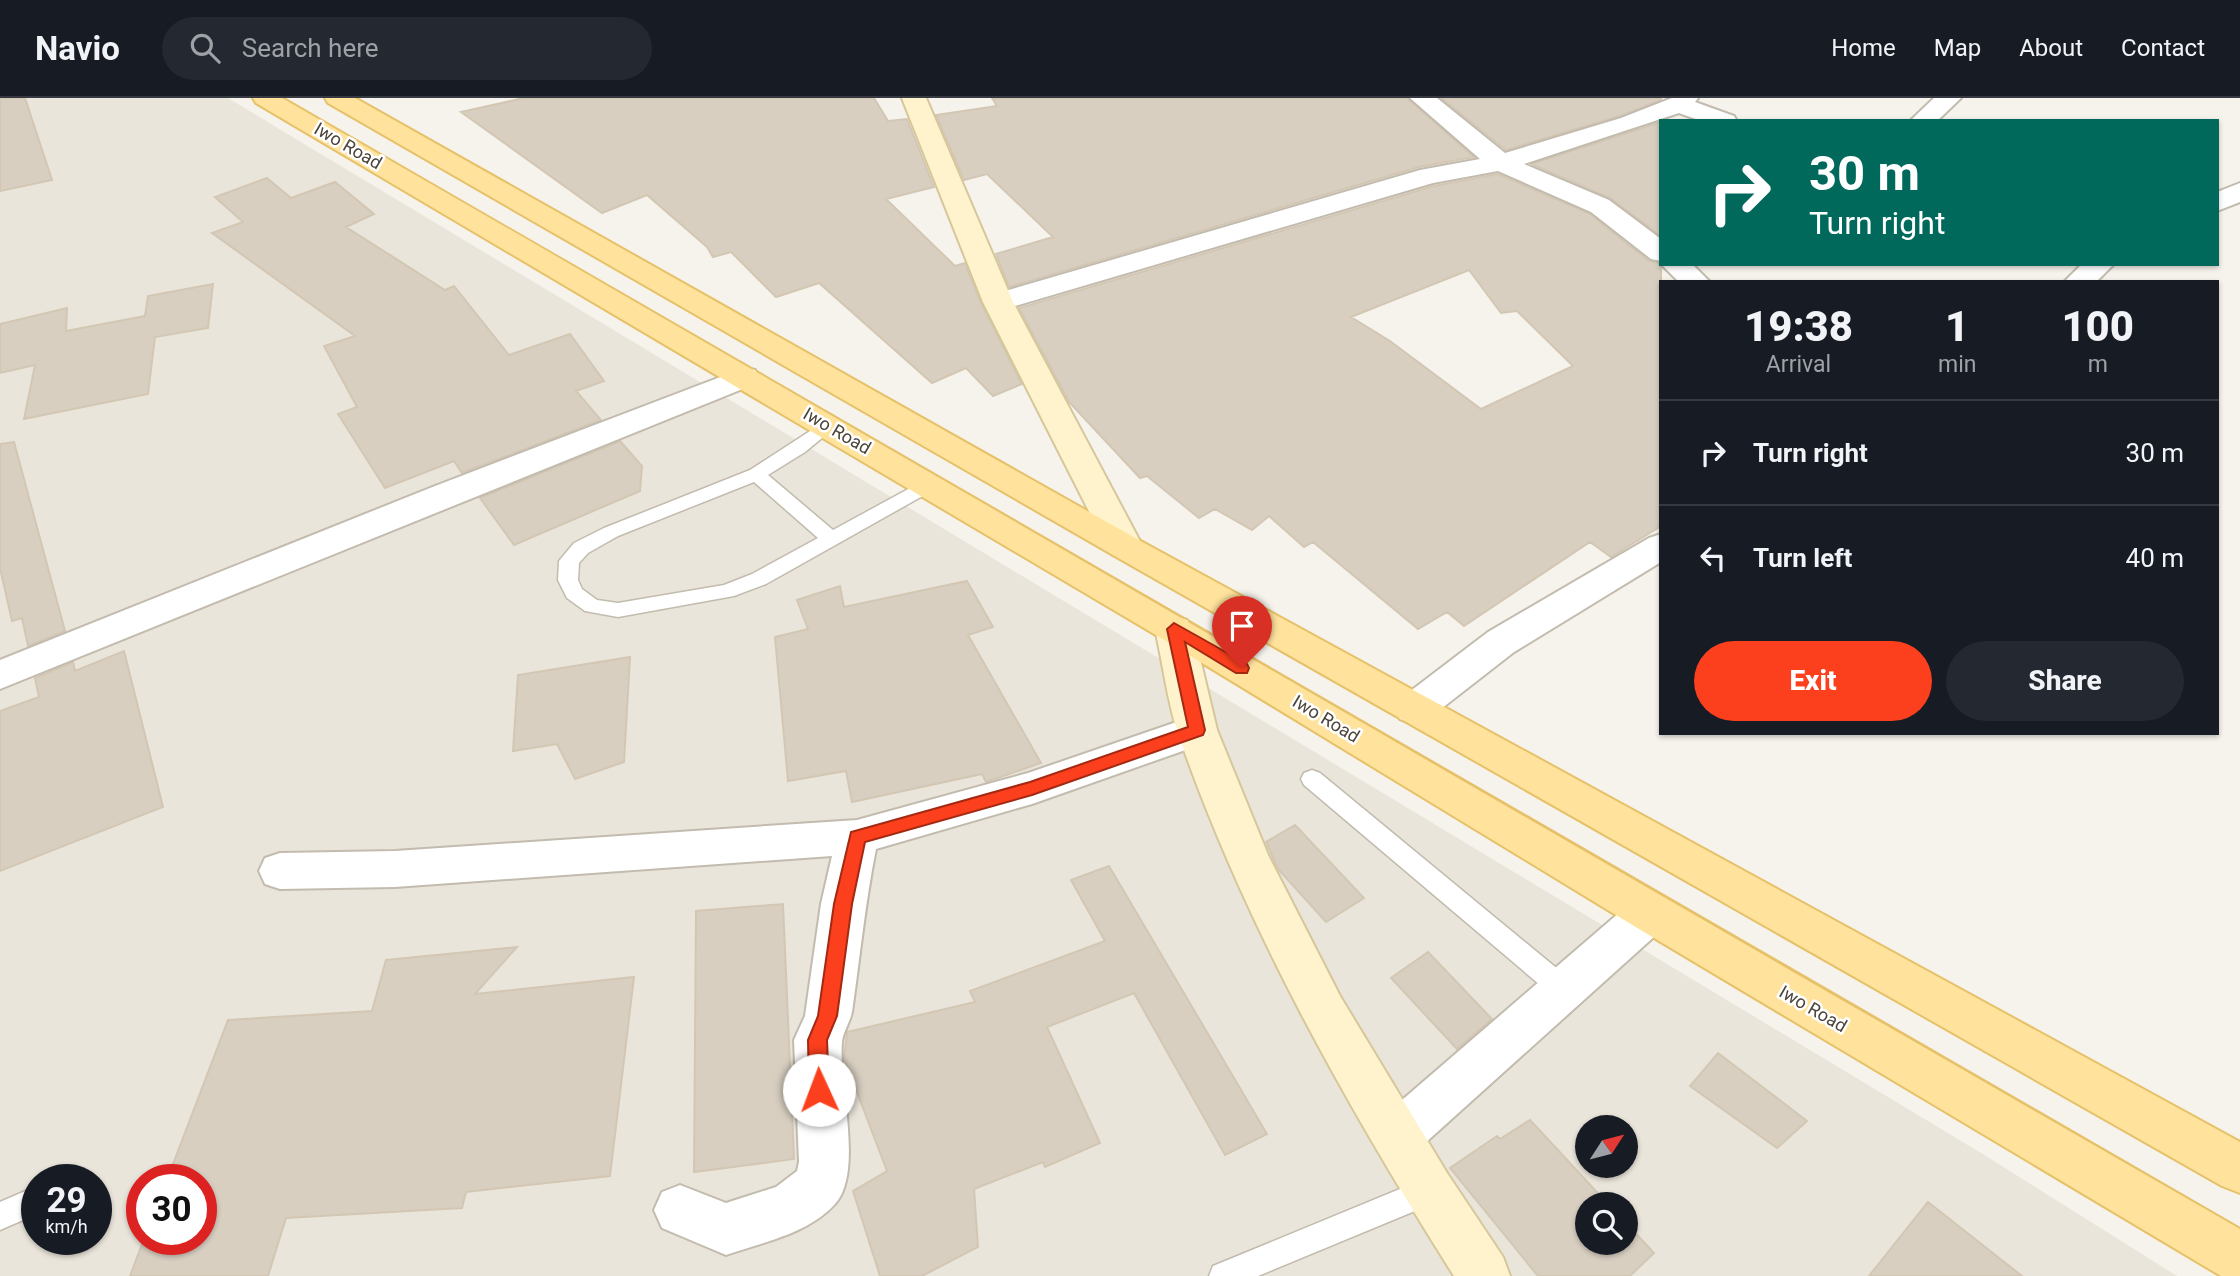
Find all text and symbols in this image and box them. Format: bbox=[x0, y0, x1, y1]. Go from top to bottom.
search box bbox=[162, 17, 652, 80]
text: Navio bbox=[35, 29, 120, 68]
icon: search bbox=[186, 29, 224, 67]
text: Search here bbox=[242, 33, 379, 63]
text: Home bbox=[1831, 34, 1896, 62]
text: Map bbox=[1934, 34, 1981, 62]
text: About bbox=[2019, 34, 2083, 62]
text: Contact bbox=[2121, 34, 2205, 62]
street label: Iwo Road bbox=[311, 118, 386, 173]
text: 30 m bbox=[1809, 145, 1920, 202]
icon: right bbox=[1694, 147, 1785, 238]
text: Turn right bbox=[1809, 204, 1945, 242]
text: 19:38 bbox=[1744, 302, 1853, 351]
text: 1 bbox=[1945, 302, 1969, 351]
text: 100 bbox=[2061, 302, 2134, 351]
text: Arrival bbox=[1766, 351, 1831, 378]
text: min bbox=[1938, 351, 1976, 378]
text: m bbox=[2088, 351, 2108, 378]
street label: Iwo Road bbox=[800, 403, 875, 458]
icon: right bbox=[1694, 434, 1732, 472]
text: Turn right bbox=[1753, 438, 1868, 468]
text: 30 m bbox=[2126, 438, 2184, 468]
icon: left bbox=[1694, 539, 1732, 577]
text: Turn left bbox=[1753, 543, 1852, 573]
text: 40 m bbox=[2126, 543, 2184, 573]
pin bbox=[1212, 596, 1272, 668]
icon: arrive bbox=[1223, 607, 1261, 645]
button: Exit bbox=[1694, 641, 1932, 721]
button: Share bbox=[1946, 641, 2184, 721]
street label: Iwo Road bbox=[1289, 690, 1364, 747]
street label: Iwo Road bbox=[1776, 981, 1851, 1036]
position arrow bbox=[782, 1053, 856, 1127]
north arrow bbox=[1575, 1115, 1638, 1178]
map controls bbox=[1575, 1115, 1638, 1255]
speed limit sign: 30 bbox=[126, 1164, 217, 1255]
text: 29 bbox=[46, 1180, 87, 1221]
button: search bbox=[1575, 1192, 1638, 1255]
text: km/h bbox=[45, 1216, 88, 1237]

